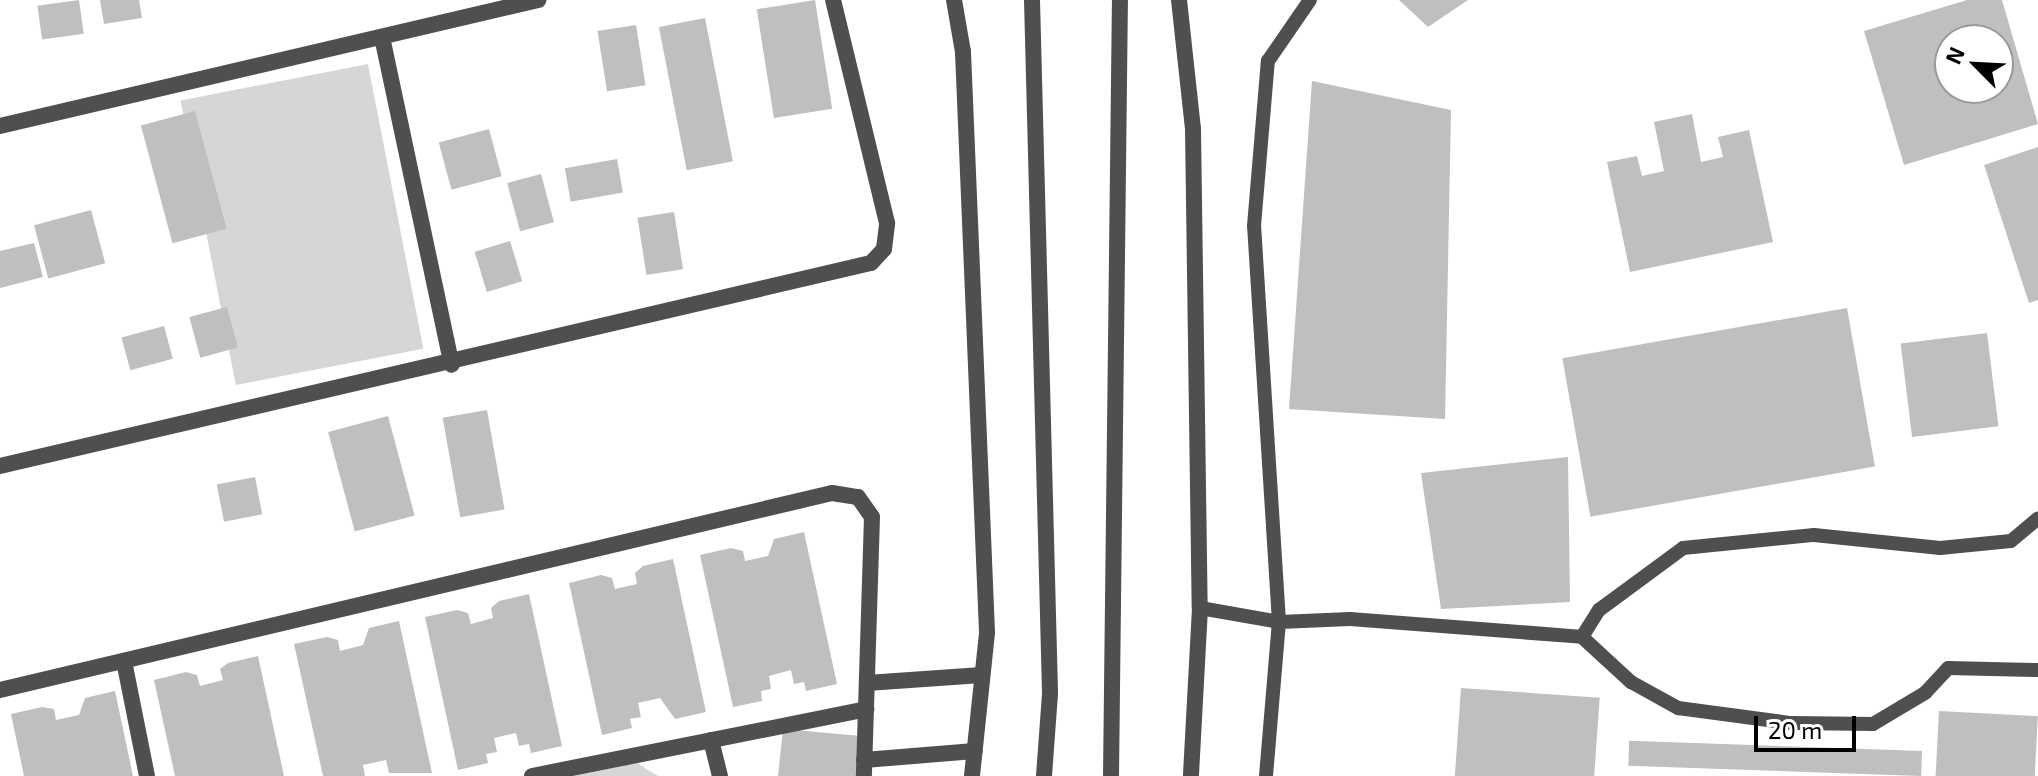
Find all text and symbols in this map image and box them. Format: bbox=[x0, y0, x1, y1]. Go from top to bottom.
north arrow bbox=[1934, 24, 2014, 104]
text: N bbox=[1939, 43, 1969, 68]
scale bar bbox=[1758, 700, 1860, 750]
text: 20 m bbox=[1768, 715, 1822, 744]

